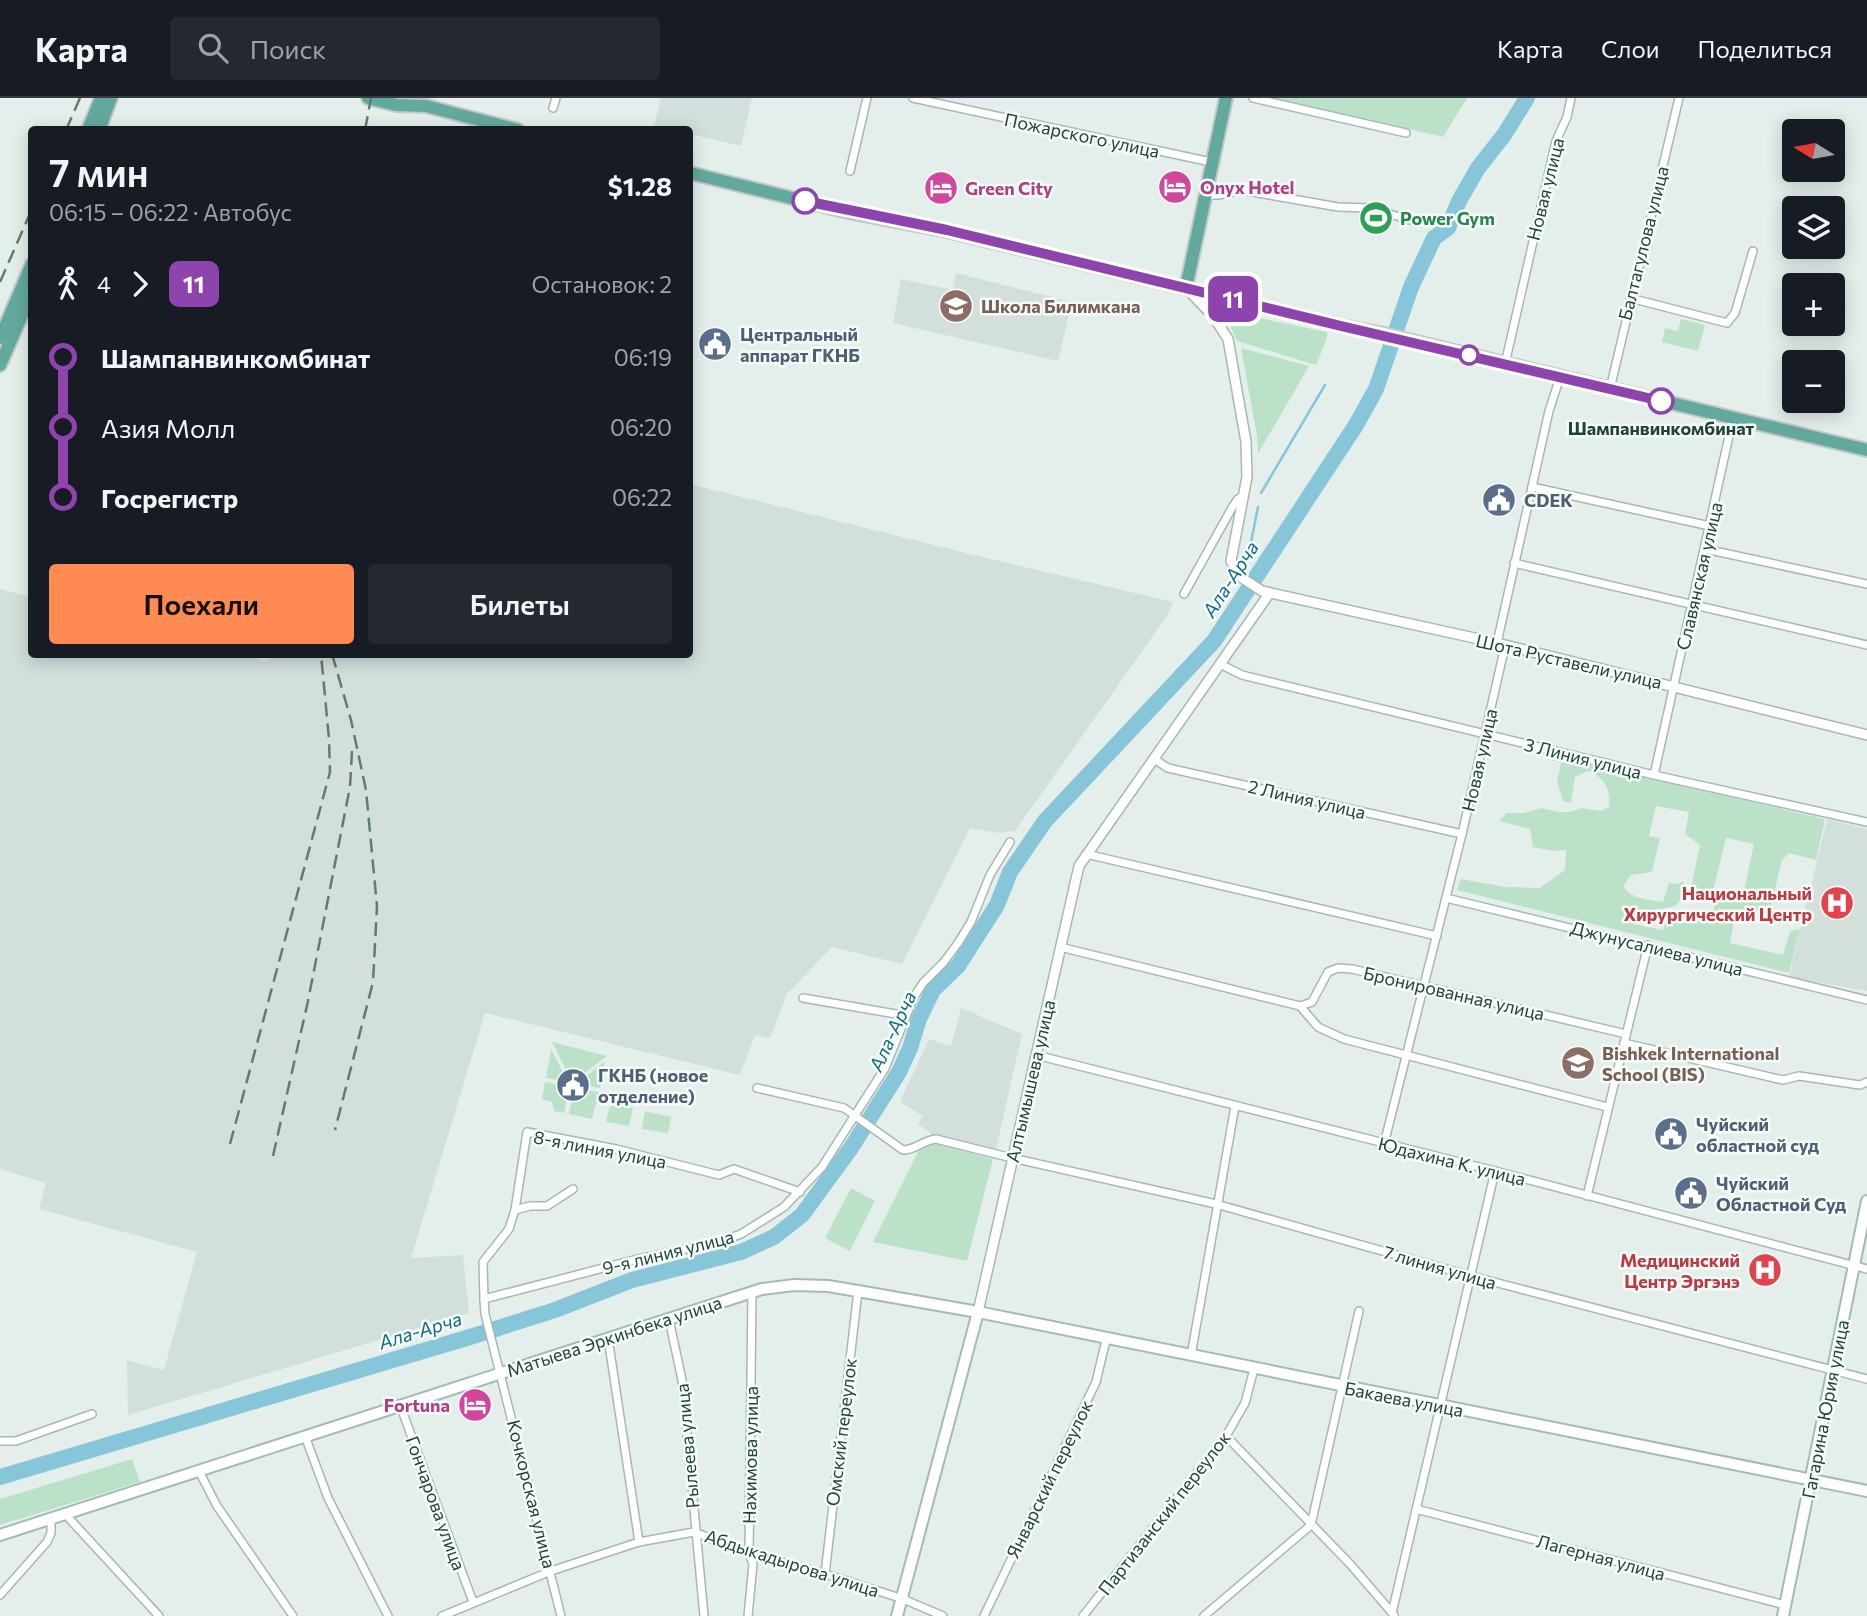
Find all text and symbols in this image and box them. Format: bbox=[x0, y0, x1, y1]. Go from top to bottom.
search box bbox=[170, 17, 660, 80]
text: Карта bbox=[35, 28, 128, 69]
icon: search bbox=[194, 29, 232, 67]
text: Поиск bbox=[250, 33, 326, 64]
text: Карта bbox=[1497, 34, 1563, 63]
text: Слои bbox=[1601, 34, 1659, 63]
text: Поделиться bbox=[1697, 34, 1832, 63]
street label: Пожарского улица bbox=[1002, 108, 1162, 162]
north arrow bbox=[1782, 119, 1844, 182]
map controls bbox=[1782, 119, 1845, 413]
street label: Новая улица bbox=[1522, 135, 1568, 243]
text: 7 мин bbox=[49, 148, 149, 195]
street label: Балтагулова улица bbox=[1613, 164, 1673, 322]
hotel icon: Onyx Hotel bbox=[1156, 168, 1194, 206]
hotel icon: Green City bbox=[922, 169, 960, 207]
text: $1.28 bbox=[608, 170, 672, 201]
place label: Onyx Hotel bbox=[1200, 176, 1294, 198]
place label: Green City bbox=[965, 177, 1053, 199]
unlabelled marker bbox=[792, 188, 818, 214]
button: layers bbox=[1782, 196, 1845, 259]
text: 06:15 – 06:22 · Автобус bbox=[49, 198, 292, 226]
sports icon: Power Gym bbox=[1357, 199, 1395, 237]
place label: Power Gym bbox=[1400, 207, 1495, 229]
icon: walk bbox=[49, 265, 87, 303]
icon: forward bbox=[121, 265, 159, 303]
text: 11 bbox=[183, 269, 205, 298]
text: 4 bbox=[97, 270, 111, 298]
text: Остановок: 2 bbox=[531, 270, 672, 298]
button: + bbox=[1782, 273, 1845, 336]
line badge: 11 bbox=[1202, 276, 1264, 322]
text: 11 bbox=[1222, 284, 1244, 313]
school or university icon: Школа Билимкана bbox=[937, 287, 975, 325]
place label: Школа Билимкана bbox=[981, 295, 1140, 317]
place label: Центральный аппарат ГКНБ bbox=[740, 323, 860, 366]
public building icon: Центральный аппарат ГКНБ bbox=[696, 325, 734, 363]
text: Шампанвинкомбинат bbox=[101, 342, 370, 373]
text: 06:19 bbox=[614, 343, 672, 371]
unlabelled marker bbox=[1459, 345, 1479, 365]
button: − bbox=[1782, 350, 1845, 413]
marker: Шампанвинкомбинат bbox=[1648, 388, 1674, 414]
text: Азия Молл bbox=[101, 412, 235, 443]
text: 06:20 bbox=[610, 413, 672, 441]
place label: Шампанвинкомбинат bbox=[1568, 417, 1755, 439]
public building icon: CDEK bbox=[1480, 481, 1518, 519]
text: Госрегистр bbox=[101, 482, 238, 513]
text: 06:22 bbox=[612, 483, 672, 511]
place label: CDEK bbox=[1524, 489, 1573, 511]
street label: Славянская улица bbox=[1671, 500, 1727, 652]
water label: Ала-Арча bbox=[1196, 537, 1263, 622]
button: Поехали bbox=[49, 564, 354, 644]
button: Билеты bbox=[368, 564, 672, 644]
street label: Шота Руставели улица bbox=[1474, 629, 1664, 693]
street label: Новая улица bbox=[1456, 706, 1502, 814]
street label: 3 Линия улица bbox=[1522, 733, 1644, 783]
street label: 2 Линия улица bbox=[1246, 775, 1368, 823]
place label: Национальный Хирургический Центр bbox=[1623, 882, 1812, 925]
hospital icon: Национальный Хирургический Центр bbox=[1818, 884, 1856, 922]
street label: Джунусалиева улица bbox=[1568, 916, 1746, 980]
street label: Бронированная улица bbox=[1361, 961, 1547, 1025]
water label: Ала-Арча bbox=[863, 987, 921, 1076]
street label: Алтымышева улица bbox=[1001, 998, 1059, 1164]
place label: Bishkek International School (BIS) bbox=[1602, 1042, 1779, 1085]
school or university icon: Bishkek International School (BIS) bbox=[1559, 1044, 1597, 1082]
place label: ГКНБ (новое отделение) bbox=[598, 1064, 708, 1107]
public building icon: ГКНБ (новое отделение) bbox=[554, 1066, 592, 1104]
place label: Чуйский областной суд bbox=[1696, 1113, 1819, 1156]
public building icon: Чуйский областной суд bbox=[1652, 1115, 1690, 1153]
street label: 8-я линия улица bbox=[532, 1125, 668, 1173]
street label: Юдахина К. улица bbox=[1376, 1132, 1528, 1190]
place label: Чуйский Областной Суд bbox=[1716, 1172, 1846, 1215]
public building icon: Чуйский Областной Суд bbox=[1672, 1174, 1710, 1212]
street label: 9-я линия улица bbox=[600, 1225, 736, 1279]
street label: 7 линия улица bbox=[1381, 1240, 1499, 1294]
place label: Медицинский Центр Эргэнэ bbox=[1620, 1249, 1740, 1292]
hospital icon: Медицинский Центр Эргэнэ bbox=[1746, 1251, 1784, 1289]
street label: Матыева Эркинбека улица bbox=[504, 1291, 724, 1381]
water label: Ала-Арча bbox=[375, 1306, 465, 1354]
street label: Гагарина Юрия улица bbox=[1797, 1318, 1853, 1500]
street label: Омский переулок bbox=[821, 1356, 861, 1507]
street label: Бакаева улица bbox=[1343, 1377, 1465, 1421]
street label: Рылеева улица bbox=[671, 1383, 703, 1509]
hotel icon: Fortuna bbox=[456, 1386, 494, 1424]
street label: Нахимова улица bbox=[738, 1386, 762, 1524]
place label: Fortuna bbox=[384, 1394, 450, 1416]
street label: Январский переулок bbox=[1001, 1396, 1097, 1562]
street label: Кочкорская улица bbox=[503, 1417, 561, 1571]
street label: Партизанский переулок bbox=[1093, 1426, 1235, 1599]
street label: Гончарова улица bbox=[401, 1433, 471, 1573]
street label: Абдыкадырова улица bbox=[702, 1524, 882, 1602]
street label: Лагерная улица bbox=[1534, 1529, 1668, 1585]

